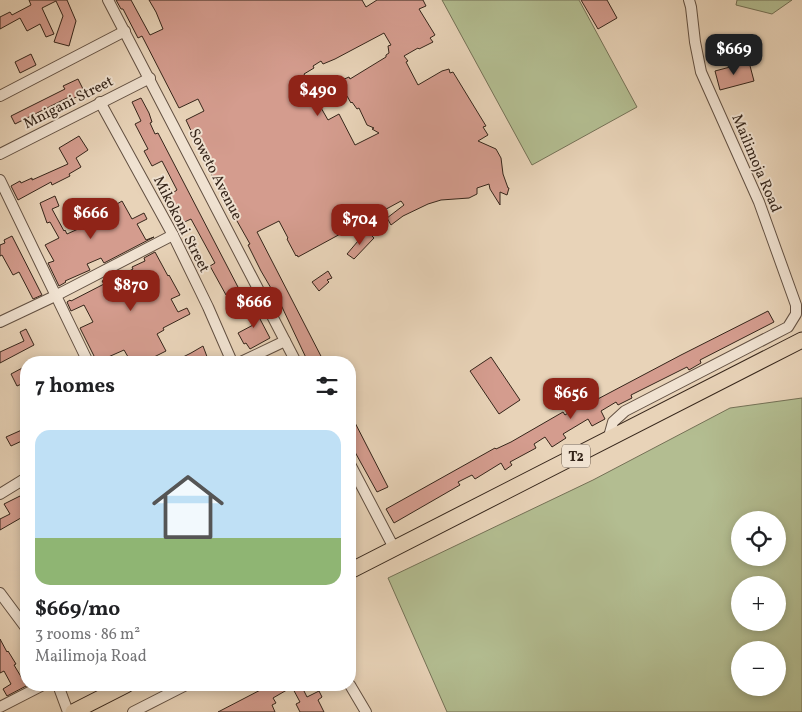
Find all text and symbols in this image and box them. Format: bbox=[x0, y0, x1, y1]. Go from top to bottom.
pin: $669 bbox=[704, 34, 764, 76]
text: $669 bbox=[716, 39, 752, 61]
street label: Mnigani Street bbox=[20, 72, 117, 135]
pin: $490 bbox=[288, 74, 348, 117]
text: $490 bbox=[299, 80, 337, 102]
street label: Mailimoja Road bbox=[725, 111, 786, 216]
street label: Soweto Avenue bbox=[183, 125, 247, 224]
street label: Mikokoni Street bbox=[147, 173, 214, 277]
pin: $666 bbox=[61, 198, 121, 240]
text: $666 bbox=[73, 203, 109, 225]
pin: $704 bbox=[330, 204, 390, 246]
text: $704 bbox=[342, 209, 378, 231]
pin: $870 bbox=[101, 270, 161, 312]
text: $870 bbox=[114, 275, 148, 297]
pin: $666 bbox=[224, 286, 284, 329]
text: $666 bbox=[236, 292, 272, 314]
text: 7 homes bbox=[35, 372, 115, 401]
icon: filters bbox=[313, 372, 341, 400]
pin: $656 bbox=[541, 378, 601, 420]
text: $656 bbox=[554, 383, 588, 405]
road number: T2 bbox=[562, 444, 590, 468]
icon: home bbox=[143, 462, 233, 552]
map controls bbox=[731, 511, 786, 696]
button: locate bbox=[731, 511, 786, 566]
button: + bbox=[731, 576, 786, 631]
text: $669/mo bbox=[35, 595, 120, 624]
text: 3 rooms · 86 m² bbox=[35, 624, 140, 646]
button: − bbox=[731, 641, 786, 696]
text: Mailimoja Road bbox=[35, 646, 147, 668]

